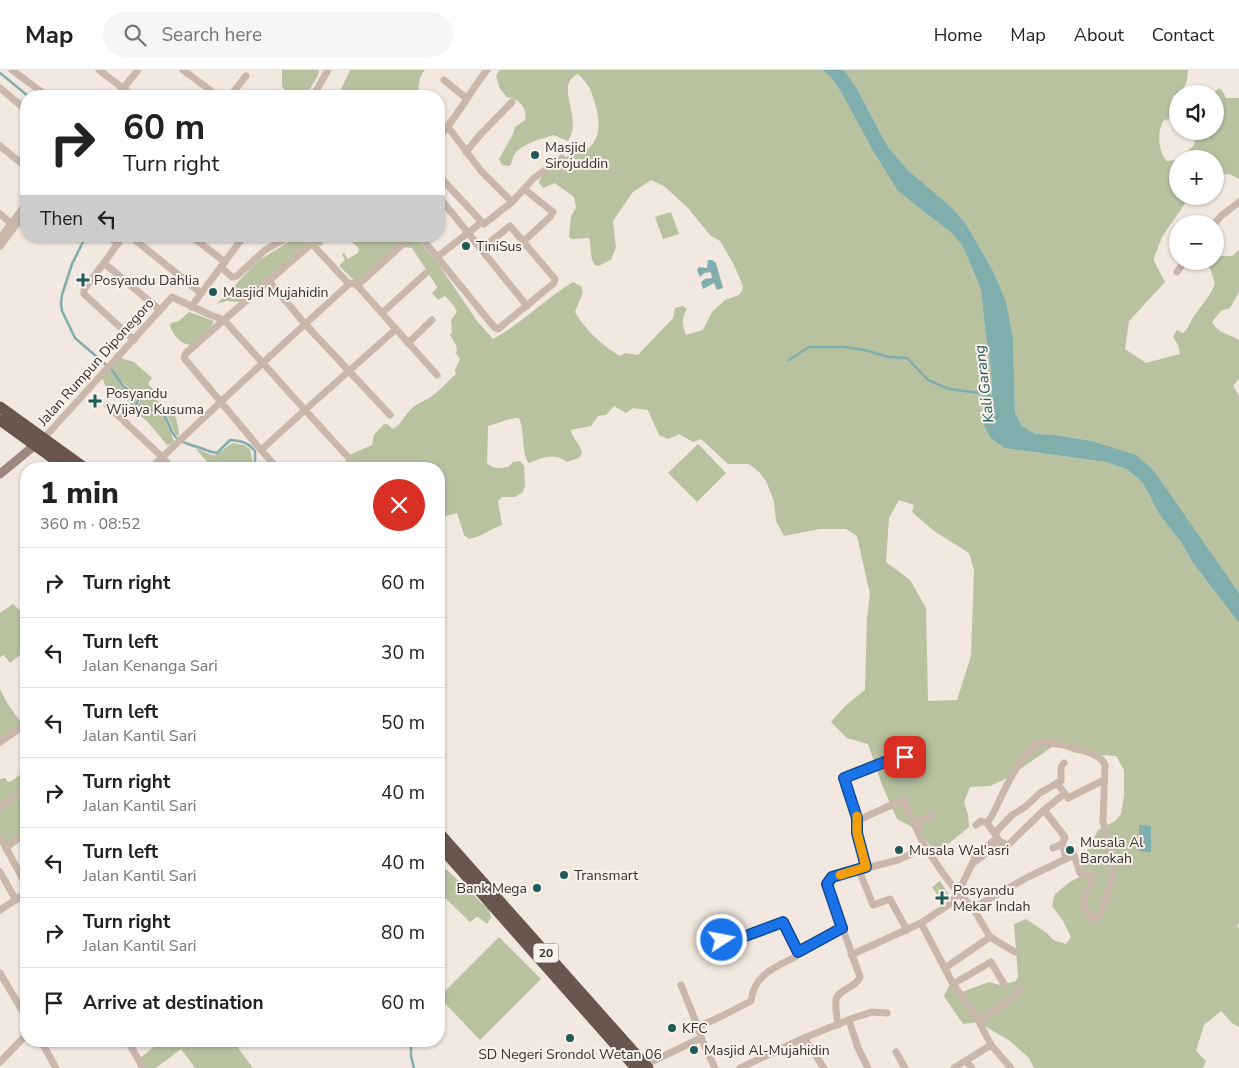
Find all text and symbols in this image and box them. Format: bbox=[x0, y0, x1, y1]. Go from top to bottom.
search box bbox=[103, 12, 453, 57]
text: Map bbox=[25, 19, 73, 51]
icon: search bbox=[121, 21, 149, 49]
text: Search here bbox=[161, 22, 262, 48]
text: Home bbox=[934, 23, 982, 47]
text: Map bbox=[1010, 23, 1046, 47]
text: About bbox=[1074, 23, 1124, 47]
text: Contact bbox=[1152, 23, 1214, 47]
map controls bbox=[1169, 85, 1224, 270]
button: sound bbox=[1169, 85, 1224, 140]
text: 60 m bbox=[123, 104, 205, 151]
icon: right bbox=[40, 110, 105, 175]
place label: Masjid Sirojuddin bbox=[545, 138, 608, 173]
text: Turn right bbox=[123, 149, 219, 179]
marker: Masjid Sirojuddin bbox=[529, 149, 541, 161]
button: + bbox=[1169, 150, 1224, 205]
icon: left bbox=[93, 205, 121, 233]
text: Then bbox=[40, 206, 83, 232]
button: − bbox=[1169, 215, 1224, 270]
place label: TiniSus bbox=[476, 237, 522, 256]
marker: TiniSus bbox=[460, 240, 472, 252]
place label: Posyandu Dahlia bbox=[94, 271, 200, 290]
marker: Posyandu Dahlia bbox=[76, 273, 90, 287]
place label: Masjid Mujahidin bbox=[223, 283, 329, 302]
marker: Masjid Mujahidin bbox=[207, 286, 219, 298]
street label: Jalan Rumpun Diponegoro bbox=[33, 294, 159, 431]
water label: Kali Garang bbox=[969, 344, 999, 424]
place label: Posyandu Wijaya Kusuma bbox=[106, 384, 204, 419]
marker: Posyandu Wijaya Kusuma bbox=[88, 394, 102, 408]
text: 1 min bbox=[40, 473, 119, 514]
button: close bbox=[373, 479, 425, 531]
text: 360 m · 08:52 bbox=[40, 513, 141, 535]
icon: right bbox=[40, 569, 68, 597]
text: Turn right bbox=[83, 570, 170, 596]
text: 60 m bbox=[381, 570, 425, 596]
text: Turn left bbox=[83, 629, 158, 655]
icon: left bbox=[40, 639, 68, 667]
text: 30 m bbox=[381, 640, 425, 666]
text: Jalan Kenanga Sari bbox=[83, 655, 218, 677]
text: Turn left bbox=[83, 699, 158, 725]
icon: left bbox=[40, 709, 68, 737]
text: 50 m bbox=[381, 710, 425, 736]
text: Jalan Kantil Sari bbox=[83, 725, 197, 747]
pin bbox=[884, 736, 926, 778]
icon: arrive bbox=[891, 743, 919, 771]
text: Turn right bbox=[83, 769, 170, 795]
icon: right bbox=[40, 779, 68, 807]
text: 40 m bbox=[381, 780, 425, 806]
text: Jalan Kantil Sari bbox=[83, 795, 197, 817]
place label: Musala Al Barokah bbox=[1080, 833, 1144, 868]
text: Turn left bbox=[83, 839, 158, 865]
place label: Musala Wal'asri bbox=[909, 841, 1009, 860]
marker: Musala Wal'asri bbox=[893, 844, 905, 856]
marker: Musala Al Barokah bbox=[1064, 844, 1076, 856]
icon: left bbox=[40, 849, 68, 877]
text: 40 m bbox=[381, 850, 425, 876]
text: Jalan Kantil Sari bbox=[83, 865, 197, 887]
place label: Transmart bbox=[574, 866, 638, 885]
marker: Transmart bbox=[558, 869, 570, 881]
place label: Bank Mega bbox=[457, 879, 527, 898]
place label: Posyandu Mekar Indah bbox=[953, 881, 1030, 916]
marker: Bank Mega bbox=[531, 882, 543, 894]
marker: Posyandu Mekar Indah bbox=[935, 891, 949, 905]
text: Turn right bbox=[83, 909, 170, 935]
position arrow bbox=[695, 913, 747, 965]
icon: right bbox=[40, 919, 68, 947]
text: 80 m bbox=[381, 920, 425, 946]
text: Jalan Kantil Sari bbox=[83, 935, 197, 957]
road number: 20 bbox=[534, 944, 558, 962]
icon: arrive bbox=[40, 989, 68, 1017]
text: Arrive at destination bbox=[83, 990, 264, 1016]
text: 60 m bbox=[381, 990, 425, 1016]
place label: KFC bbox=[682, 1019, 708, 1038]
marker: KFC bbox=[666, 1022, 678, 1034]
marker: SD Negeri Srondol Wetan 06 bbox=[564, 1032, 576, 1044]
place label: Masjid Al-Mujahidin bbox=[704, 1041, 830, 1060]
marker: Masjid Al-Mujahidin bbox=[688, 1044, 700, 1056]
place label: SD Negeri Srondol Wetan 06 bbox=[478, 1045, 662, 1064]

